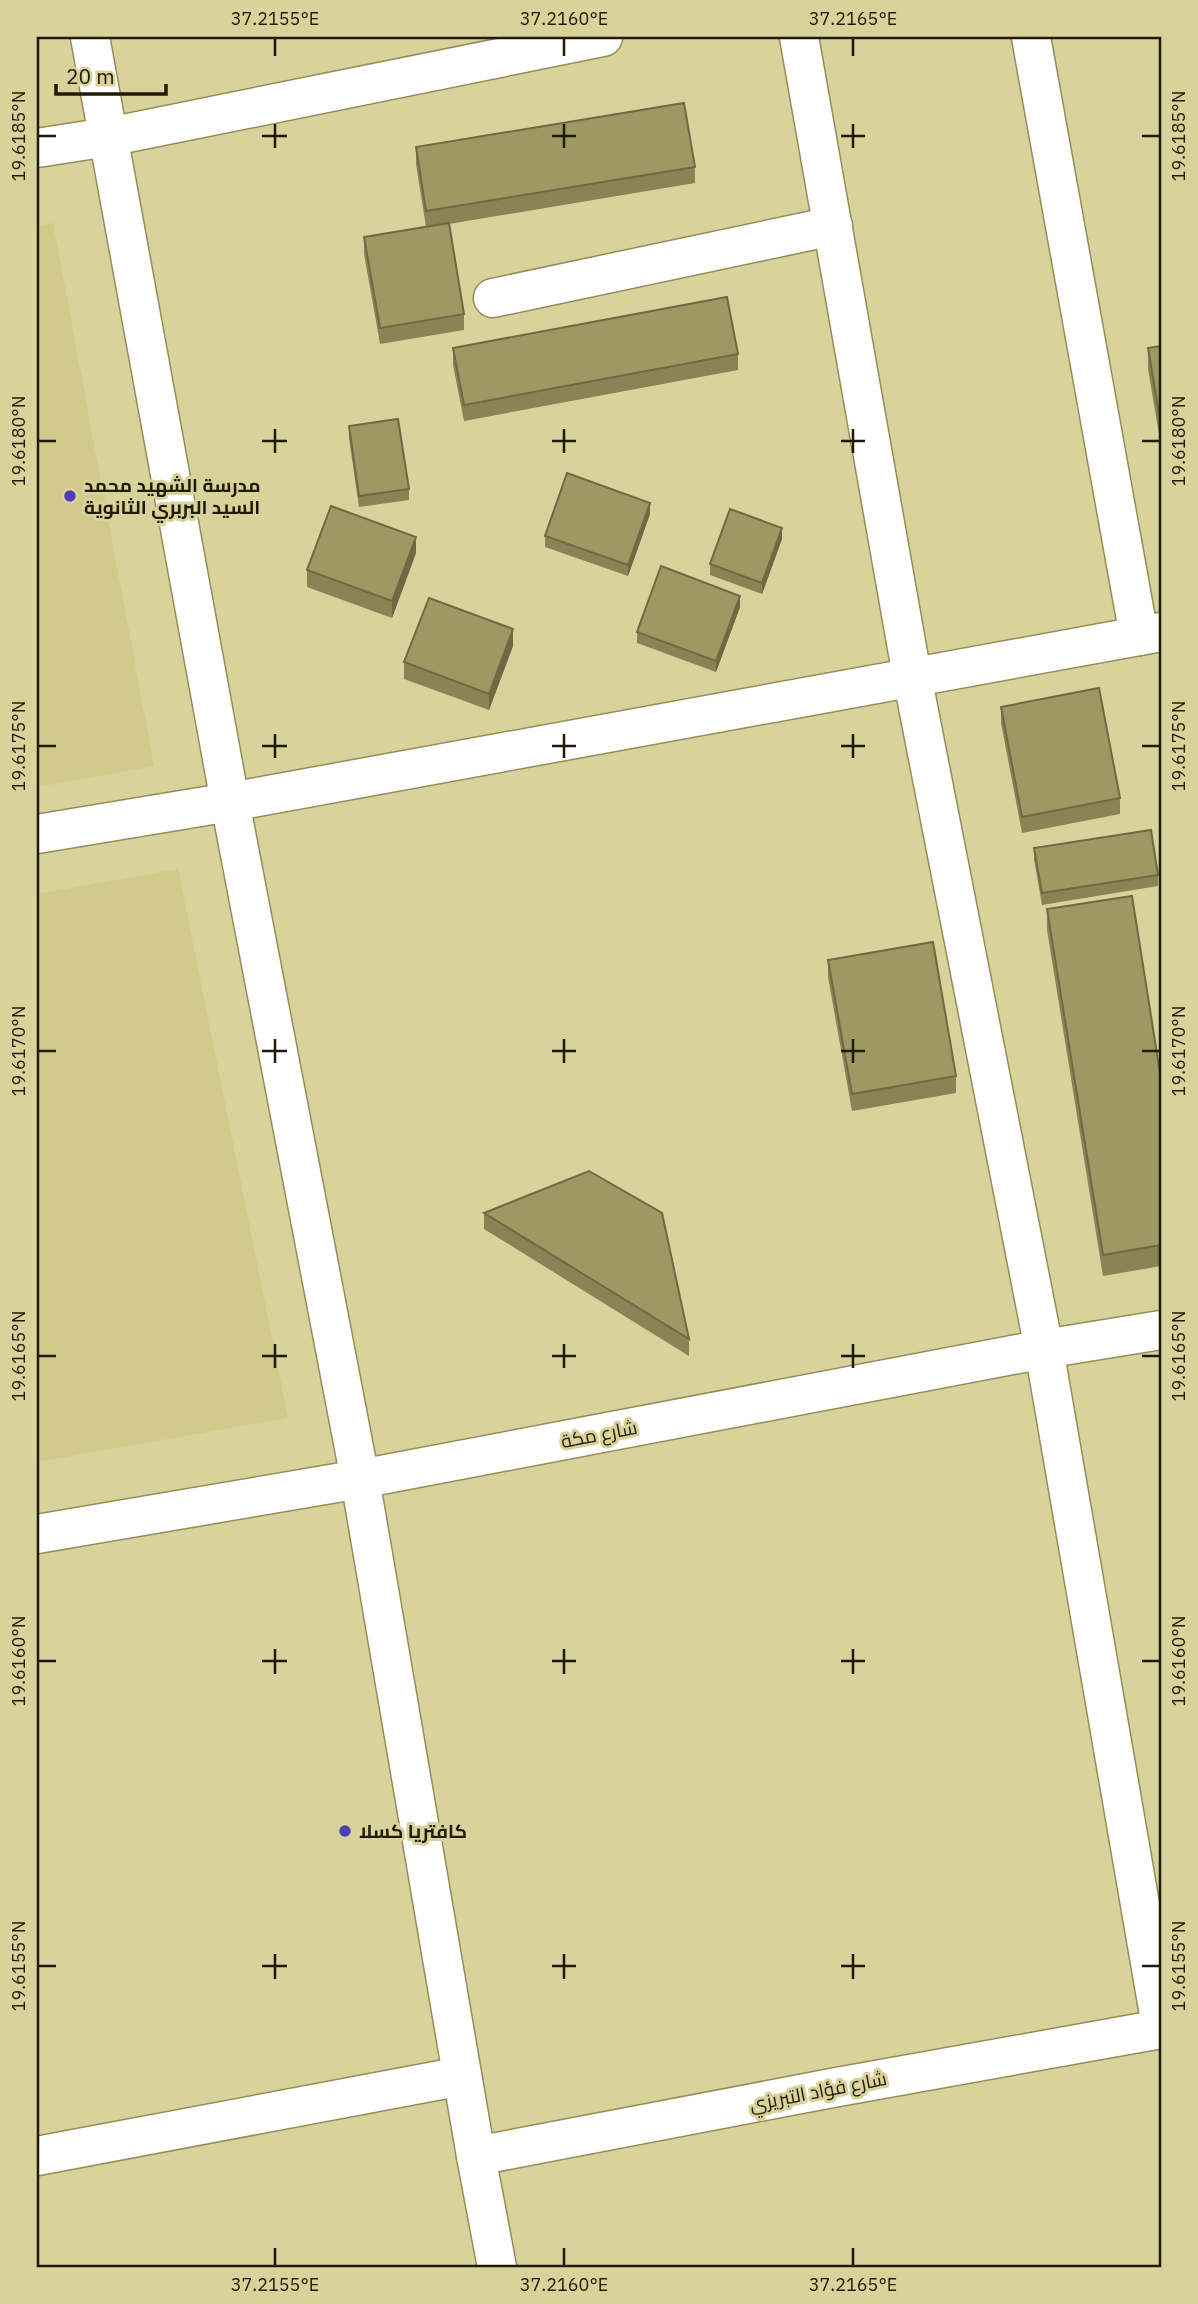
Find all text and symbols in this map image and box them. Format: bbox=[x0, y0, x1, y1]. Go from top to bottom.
text: 37.2155°E bbox=[231, 7, 319, 30]
text: 37.2160°E bbox=[520, 7, 608, 30]
text: 37.2165°E bbox=[809, 7, 897, 30]
scale bar bbox=[56, 52, 166, 96]
text: 20 m bbox=[66, 62, 115, 90]
text: 19.6185°N bbox=[7, 91, 30, 181]
text: 19.6185°N bbox=[1167, 91, 1190, 181]
text: 19.6180°N bbox=[7, 396, 30, 486]
text: 19.6180°N bbox=[1167, 396, 1190, 486]
place label: مدرسة الشهيد محمد السيد البربري الثانوية bbox=[84, 473, 261, 523]
marker: مدرسة الشهيد محمد السيد البربري الثانوية bbox=[62, 488, 78, 504]
text: 19.6175°N bbox=[7, 701, 30, 791]
text: 19.6175°N bbox=[1167, 701, 1190, 791]
text: 19.6170°N bbox=[7, 1006, 30, 1096]
text: 19.6170°N bbox=[1167, 1006, 1190, 1096]
text: 19.6165°N bbox=[7, 1311, 30, 1401]
text: 19.6165°N bbox=[1167, 1311, 1190, 1401]
street label: شارع مكة bbox=[559, 1415, 639, 1455]
text: 19.6160°N bbox=[7, 1616, 30, 1706]
text: 19.6160°N bbox=[1167, 1616, 1190, 1706]
place label: كافتريا كسلا bbox=[359, 1819, 467, 1843]
marker: كافتريا كسلا bbox=[337, 1823, 353, 1839]
text: 19.6155°N bbox=[7, 1921, 30, 2011]
text: 19.6155°N bbox=[1167, 1921, 1190, 2011]
street label: شارع فؤاد التبريزي bbox=[747, 2066, 889, 2119]
text: 37.2155°E bbox=[231, 2273, 319, 2296]
text: 37.2160°E bbox=[520, 2273, 608, 2296]
text: 37.2165°E bbox=[809, 2273, 897, 2296]

